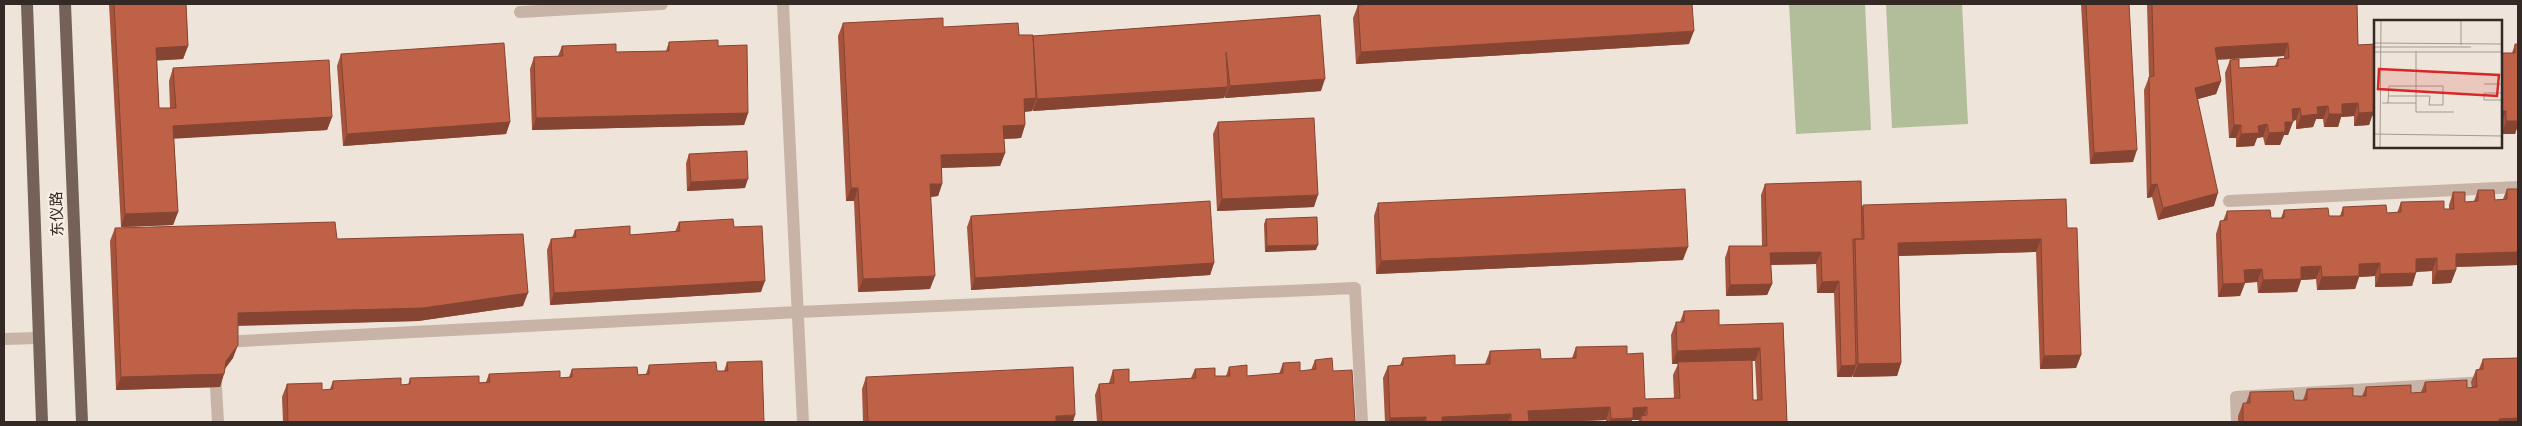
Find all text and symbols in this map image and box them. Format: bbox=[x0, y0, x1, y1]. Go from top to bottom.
inset map bbox=[2374, 20, 2502, 148]
street label: 东仪路 bbox=[47, 191, 67, 237]

